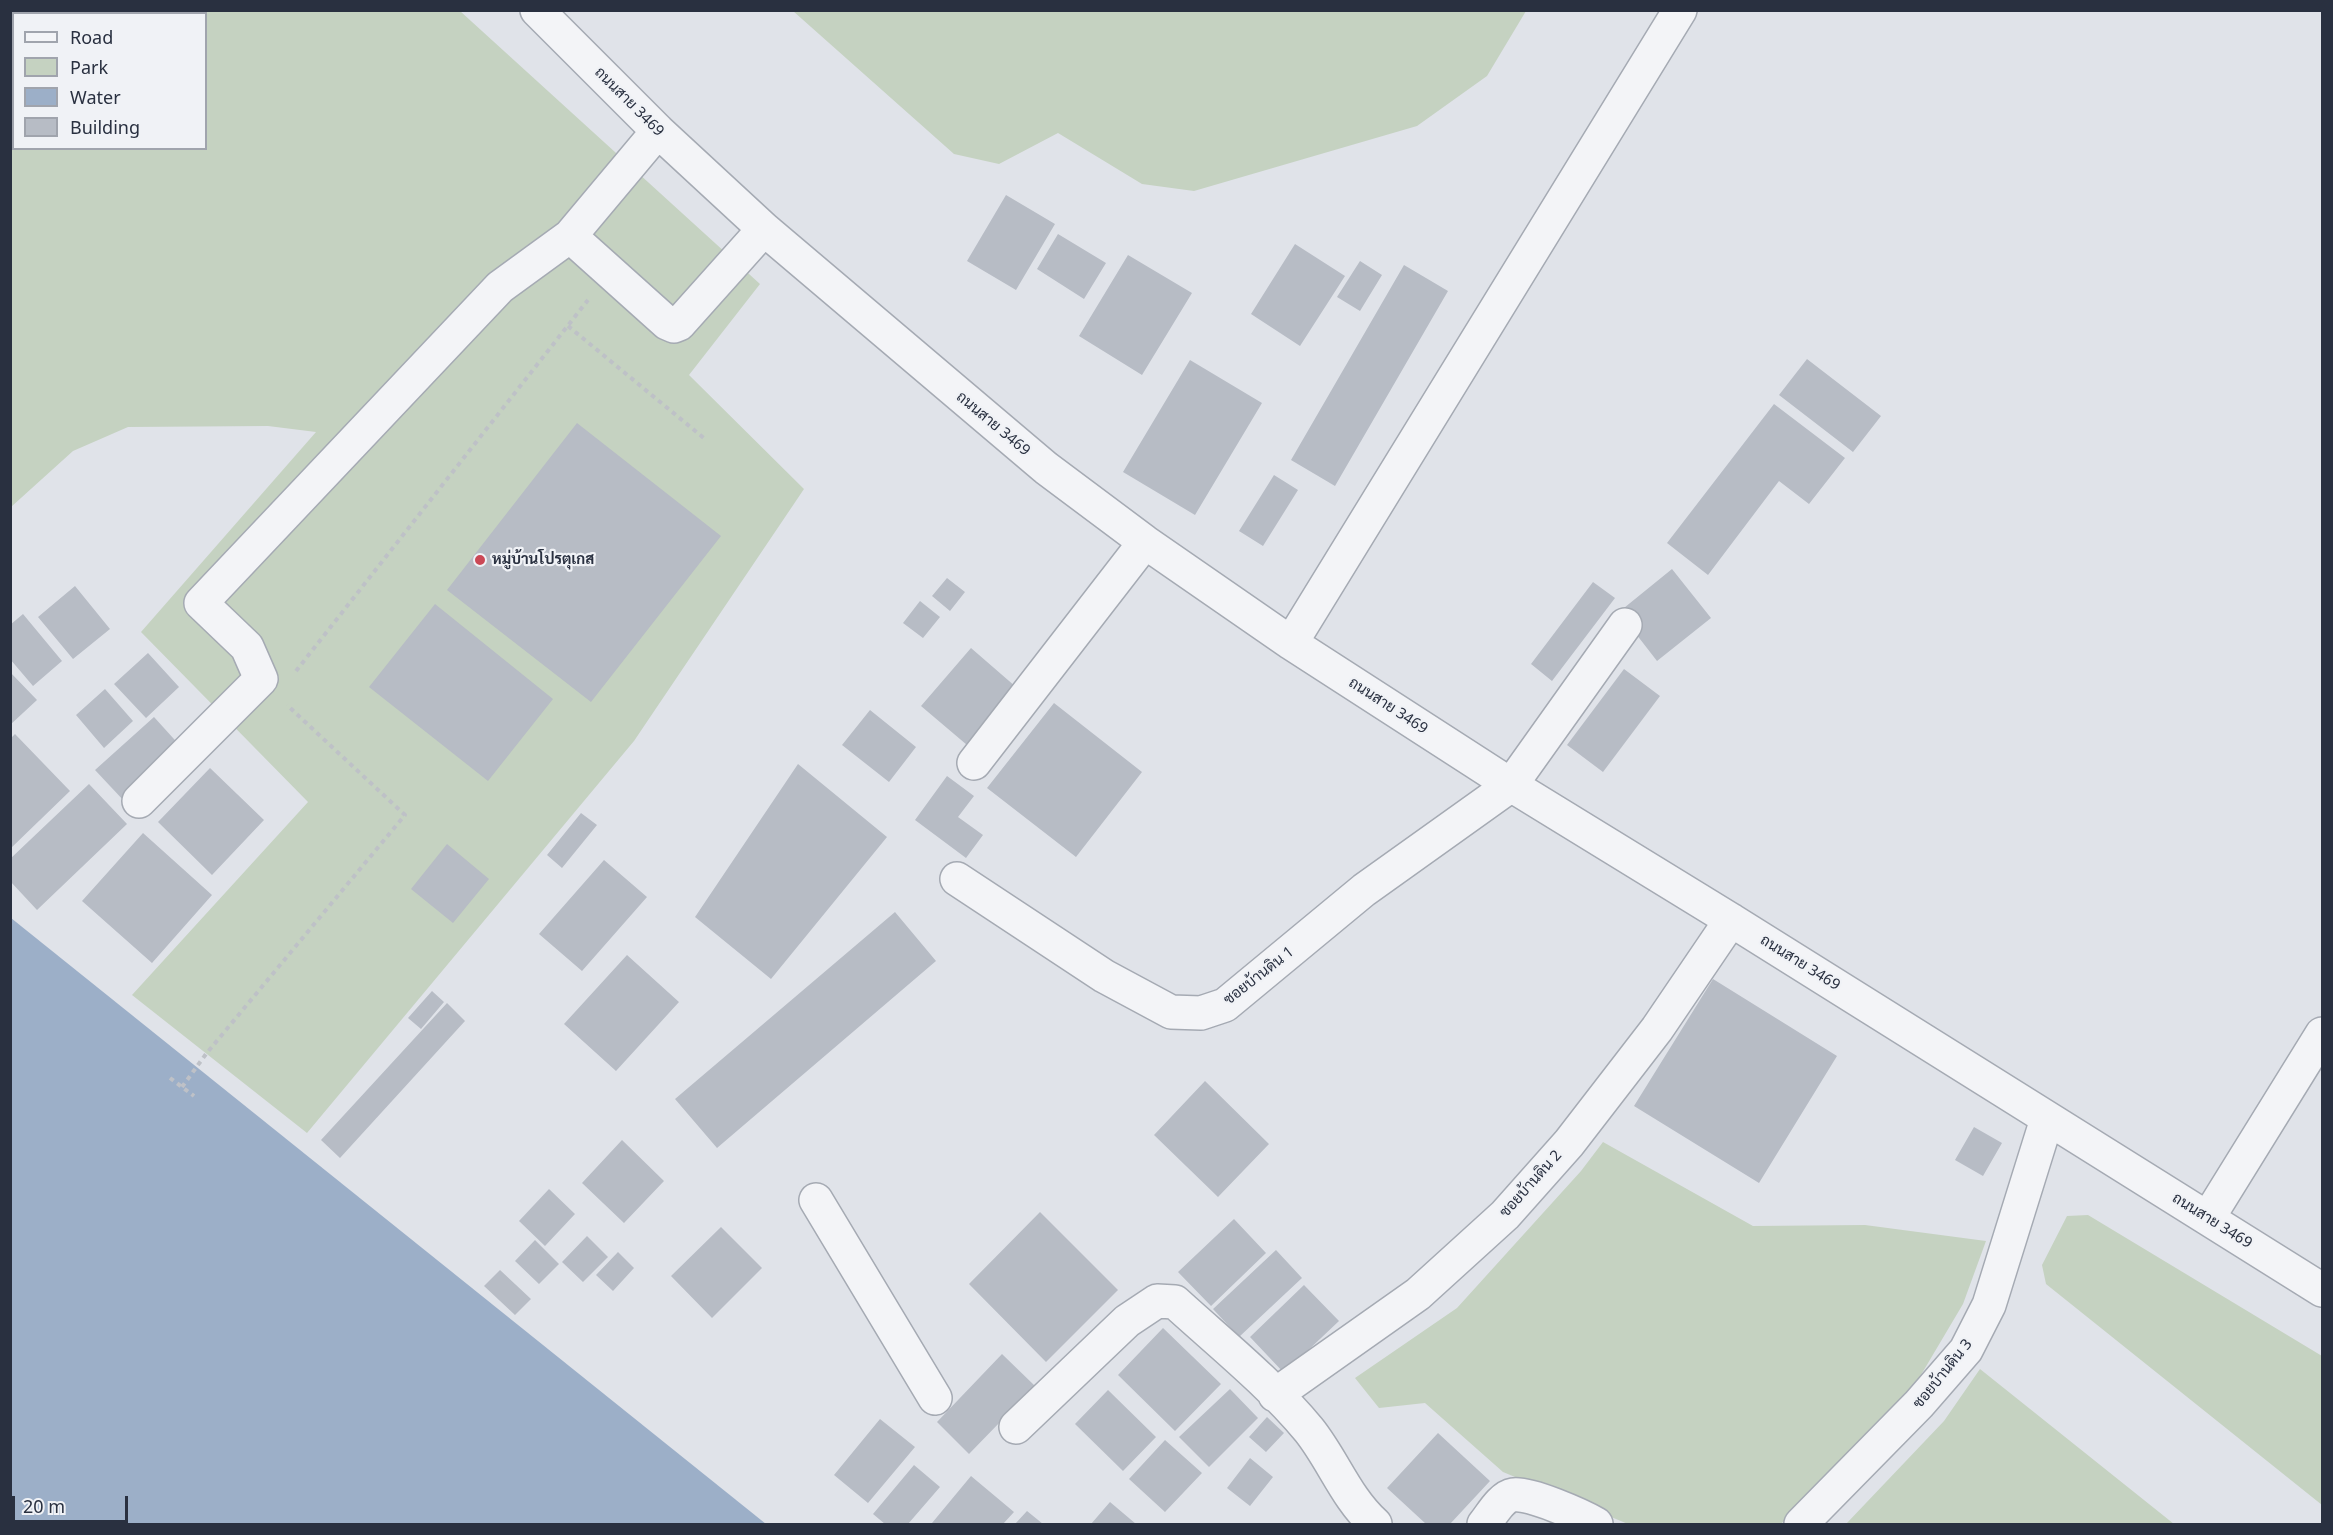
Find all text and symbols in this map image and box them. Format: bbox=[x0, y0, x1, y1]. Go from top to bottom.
legend bbox=[12, 12, 207, 150]
text: Road bbox=[70, 25, 113, 49]
text: Park bbox=[70, 55, 108, 79]
street label: ถนนสาย 3469 bbox=[591, 64, 667, 140]
text: Water bbox=[70, 85, 121, 109]
text: Building bbox=[70, 115, 140, 139]
street label: ถนนสาย 3469 bbox=[953, 388, 1033, 460]
place label: หมู่บ้านโปรตุเกส bbox=[492, 551, 594, 569]
marker: หมู่บ้านโปรตุเกส bbox=[473, 553, 487, 567]
street label: ถนนสาย 3469 bbox=[1345, 674, 1431, 738]
street label: ถนนสาย 3469 bbox=[1757, 931, 1843, 995]
street label: ซอยบ้านดิน 1 bbox=[1220, 943, 1298, 1009]
street label: ซอยบ้านดิน 2 bbox=[1496, 1147, 1566, 1221]
street label: ถนนสาย 3469 bbox=[2169, 1189, 2255, 1253]
street label: ซอยบ้านดิน 3 bbox=[1910, 1336, 1976, 1412]
scale bar bbox=[15, 1484, 130, 1522]
text: 20 m bbox=[23, 1494, 65, 1518]

